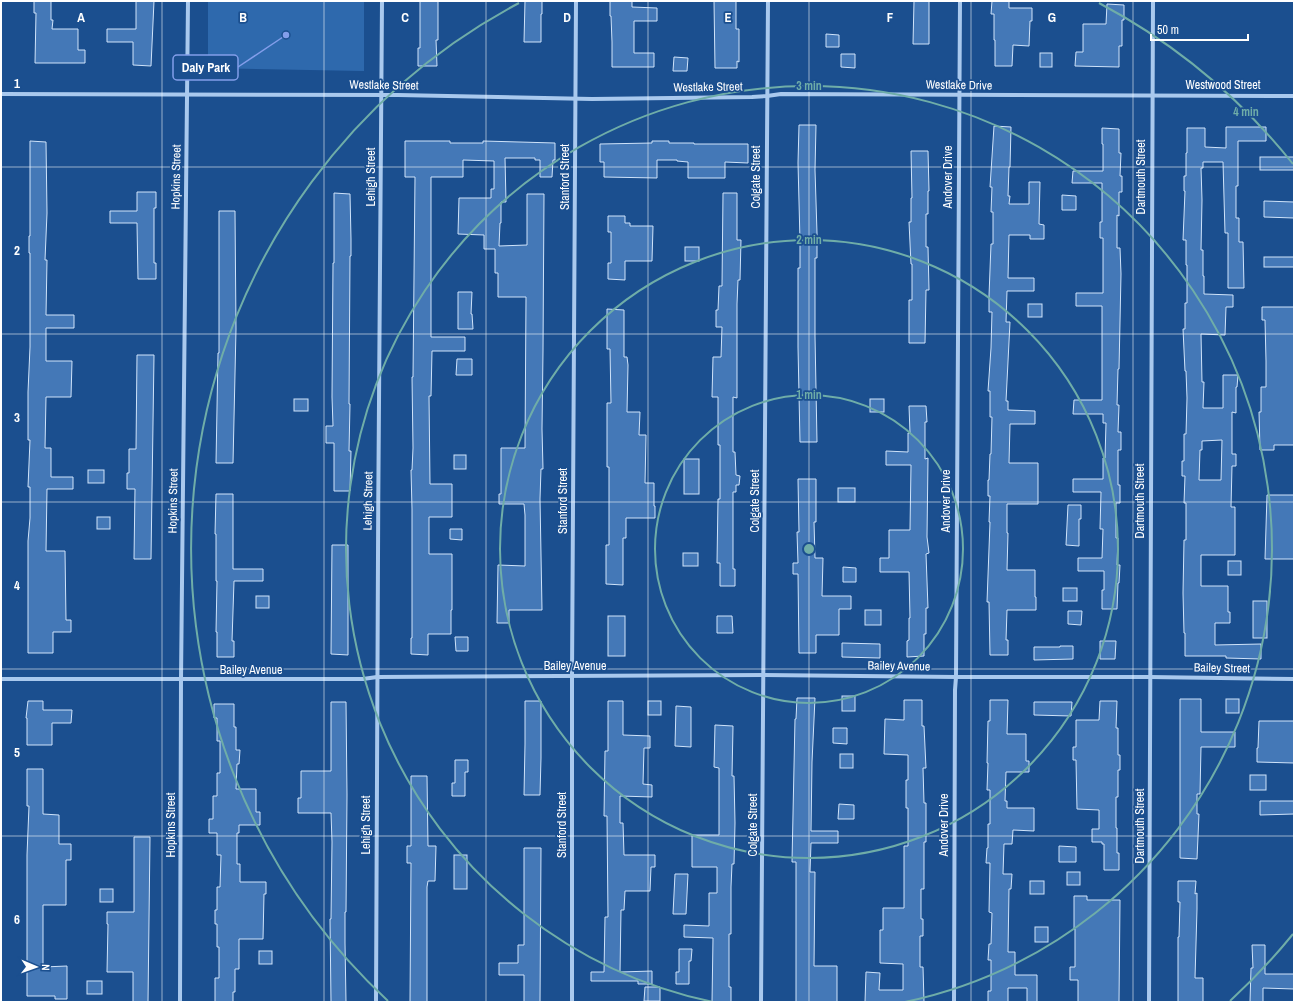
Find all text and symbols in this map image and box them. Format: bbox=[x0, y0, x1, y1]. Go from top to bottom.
text: A bbox=[77, 9, 85, 26]
text: B bbox=[239, 9, 247, 26]
text: C bbox=[401, 9, 409, 26]
text: D bbox=[563, 9, 571, 26]
text: E bbox=[724, 9, 732, 26]
text: F bbox=[887, 9, 894, 26]
text: G bbox=[1048, 9, 1056, 26]
scale bar bbox=[1151, 16, 1248, 42]
text: 50 m bbox=[1157, 22, 1179, 38]
callout: Daly Park bbox=[173, 55, 238, 80]
text: Daly Park bbox=[182, 59, 230, 76]
text: 1 bbox=[14, 75, 20, 92]
street label: Westlake Street bbox=[349, 76, 419, 94]
street label: Westlake Drive bbox=[926, 76, 992, 94]
street label: Westwood Street bbox=[1186, 77, 1261, 93]
street label: Westlake Street bbox=[673, 78, 743, 96]
text: 3 min bbox=[796, 78, 822, 94]
text: 4 min bbox=[1233, 104, 1259, 120]
street label: Dartmouth Street bbox=[1133, 139, 1149, 214]
street label: Hopkins Street bbox=[167, 144, 185, 210]
street label: Stanford Street bbox=[557, 144, 573, 210]
street label: Colgate Street bbox=[748, 145, 764, 208]
street label: Andover Drive bbox=[940, 146, 956, 209]
street label: Lehigh Street bbox=[363, 147, 379, 207]
text: 2 min bbox=[796, 232, 822, 248]
text: 2 bbox=[14, 242, 20, 259]
text: 1 min bbox=[796, 387, 822, 403]
text: 3 bbox=[14, 409, 20, 426]
street label: Dartmouth Street bbox=[1132, 463, 1148, 538]
street label: Hopkins Street bbox=[164, 468, 182, 534]
street label: Stanford Street bbox=[555, 468, 571, 534]
street label: Colgate Street bbox=[747, 469, 763, 532]
street label: Andover Drive bbox=[938, 470, 954, 533]
street label: Lehigh Street bbox=[359, 471, 377, 531]
centre of rings bbox=[802, 542, 816, 556]
text: 4 bbox=[14, 577, 20, 594]
street label: Bailey Avenue bbox=[867, 657, 931, 675]
street label: Bailey Avenue bbox=[544, 658, 606, 674]
street label: Bailey Street bbox=[1194, 660, 1251, 676]
street label: Bailey Avenue bbox=[220, 662, 282, 678]
text: 5 bbox=[14, 744, 20, 761]
street label: Dartmouth Street bbox=[1132, 788, 1148, 863]
street label: Hopkins Street bbox=[163, 792, 179, 858]
street label: Stanford Street bbox=[554, 792, 570, 858]
street label: Colgate Street bbox=[745, 793, 761, 856]
street label: Andover Drive bbox=[936, 794, 952, 857]
street label: Lehigh Street bbox=[358, 795, 374, 855]
text: 6 bbox=[14, 911, 20, 928]
north arrow bbox=[16, 947, 56, 987]
text: N bbox=[39, 964, 53, 971]

